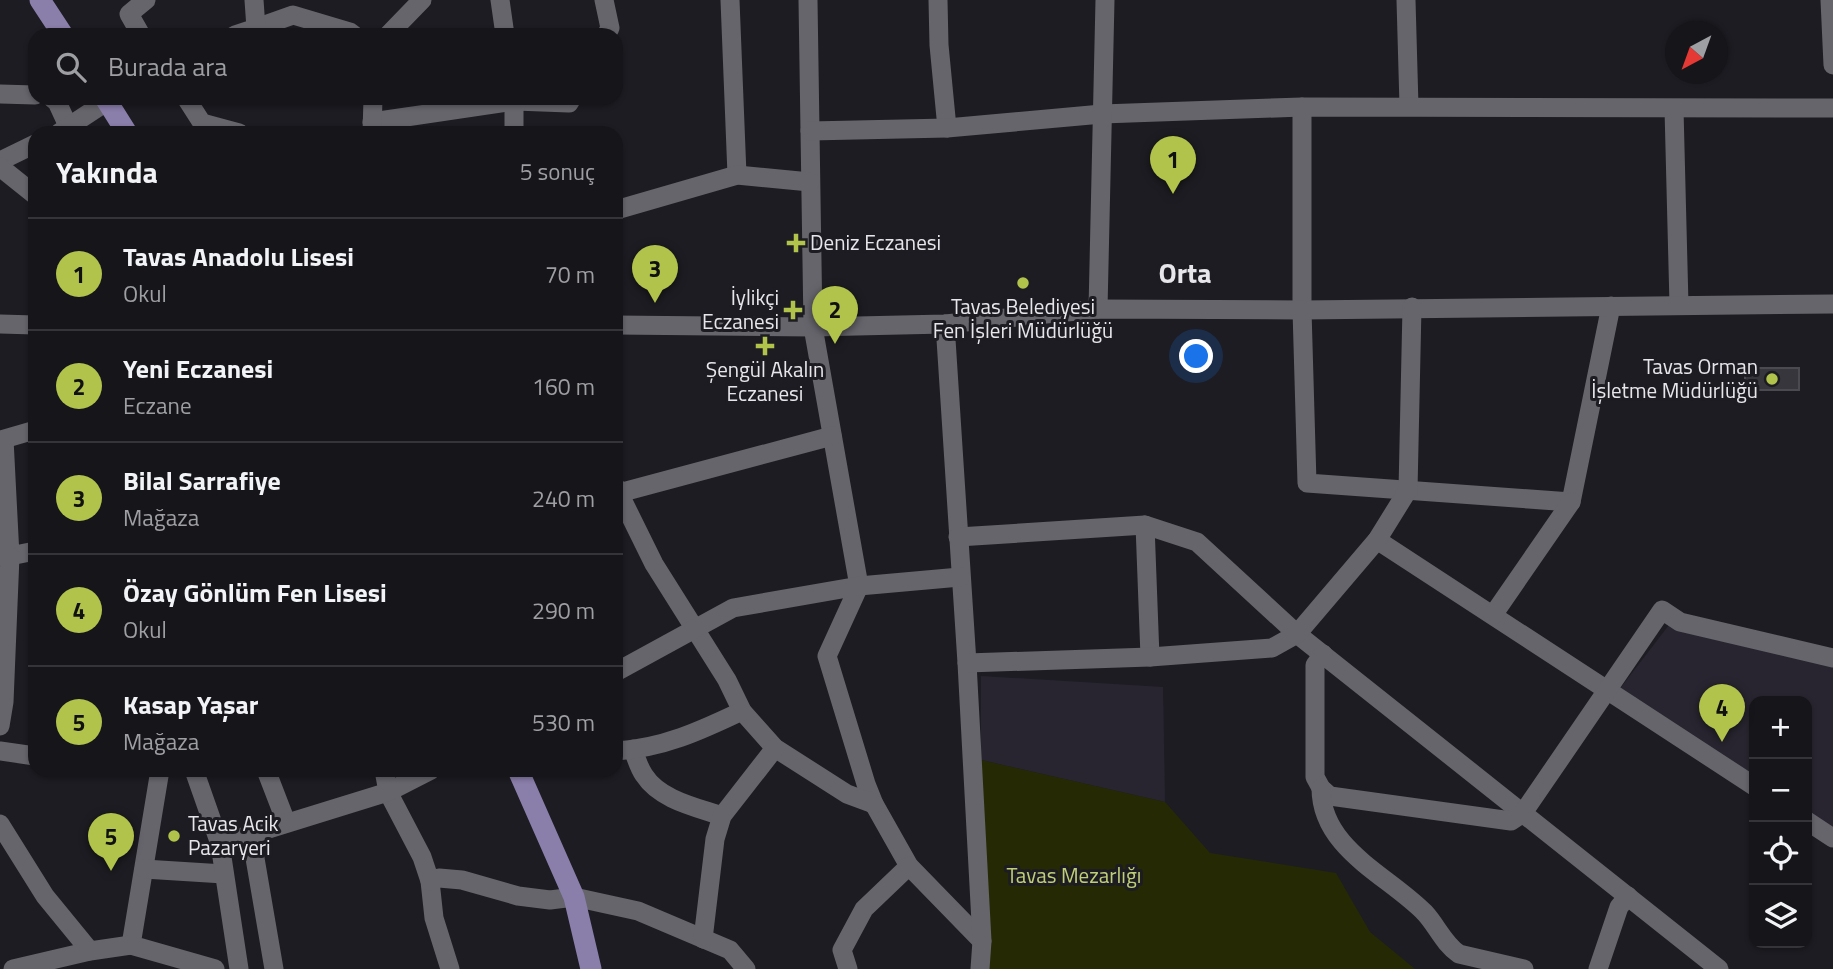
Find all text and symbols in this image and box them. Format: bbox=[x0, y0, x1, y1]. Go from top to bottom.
north arrow bbox=[1665, 21, 1728, 84]
search box bbox=[28, 28, 623, 105]
text: Burada ara bbox=[108, 47, 227, 86]
icon: search bbox=[52, 48, 90, 86]
pin: 1 bbox=[1150, 136, 1196, 194]
text: Yakında bbox=[56, 149, 158, 195]
text: 5 sonuç bbox=[520, 154, 595, 189]
place label: Deniz Eczanesi bbox=[810, 226, 941, 258]
marker: Deniz Eczanesi bbox=[788, 235, 804, 251]
text: Tavas Anadolu Lisesi bbox=[123, 237, 354, 276]
pin: 3 bbox=[632, 245, 678, 303]
district label: Orta bbox=[1158, 251, 1212, 294]
text: 1 bbox=[73, 257, 85, 292]
text: 70 m bbox=[545, 257, 595, 292]
marker: Tavas Belediyesi Fen İşleri Müdürlüğü bbox=[1015, 275, 1031, 291]
text: Okul bbox=[123, 276, 167, 311]
place label: İylikçi Eczanesi bbox=[702, 281, 779, 337]
pin: 2 bbox=[812, 286, 858, 344]
place label: Tavas Belediyesi Fen İşleri Müdürlüğü bbox=[933, 290, 1113, 346]
marker: İylikçi Eczanesi bbox=[785, 302, 801, 318]
marker: Şengül Akalın Eczanesi bbox=[757, 338, 773, 354]
your location bbox=[1179, 339, 1213, 373]
text: Yeni Eczanesi bbox=[123, 349, 273, 388]
place label: Tavas Orman İşletme Müdürlüğü bbox=[1591, 350, 1758, 406]
place label: Şengül Akalın Eczanesi bbox=[706, 353, 824, 409]
text: 2 bbox=[73, 369, 85, 404]
text: 160 m bbox=[532, 369, 595, 404]
marker: Tavas Orman İşletme Müdürlüğü bbox=[1764, 371, 1780, 387]
text: Eczane bbox=[123, 388, 192, 423]
text: Bilal Sarrafiye bbox=[123, 461, 281, 500]
text: 3 bbox=[73, 481, 85, 516]
text: 240 m bbox=[532, 481, 595, 516]
text: Mağaza bbox=[123, 500, 199, 535]
text: Özay Gönlüm Fen Lisesi bbox=[123, 573, 387, 612]
text: 4 bbox=[73, 593, 85, 628]
text: 290 m bbox=[532, 593, 595, 628]
text: Okul bbox=[123, 612, 167, 647]
pin: 4 bbox=[1699, 684, 1745, 742]
text: Kasap Yaşar bbox=[123, 685, 258, 724]
map controls bbox=[1749, 696, 1812, 948]
button: + bbox=[1749, 696, 1812, 759]
text: 5 bbox=[73, 705, 85, 740]
text: 530 m bbox=[532, 705, 595, 740]
text: Mağaza bbox=[123, 724, 199, 759]
button: − bbox=[1749, 759, 1812, 822]
place label: Tavas Acik Pazaryeri bbox=[188, 807, 279, 863]
pin: 5 bbox=[88, 813, 134, 871]
button: locate bbox=[1749, 822, 1812, 885]
marker: Tavas Acik Pazaryeri bbox=[166, 828, 182, 844]
park label: Tavas Mezarlığı bbox=[1007, 859, 1141, 891]
button: layers bbox=[1749, 885, 1812, 948]

